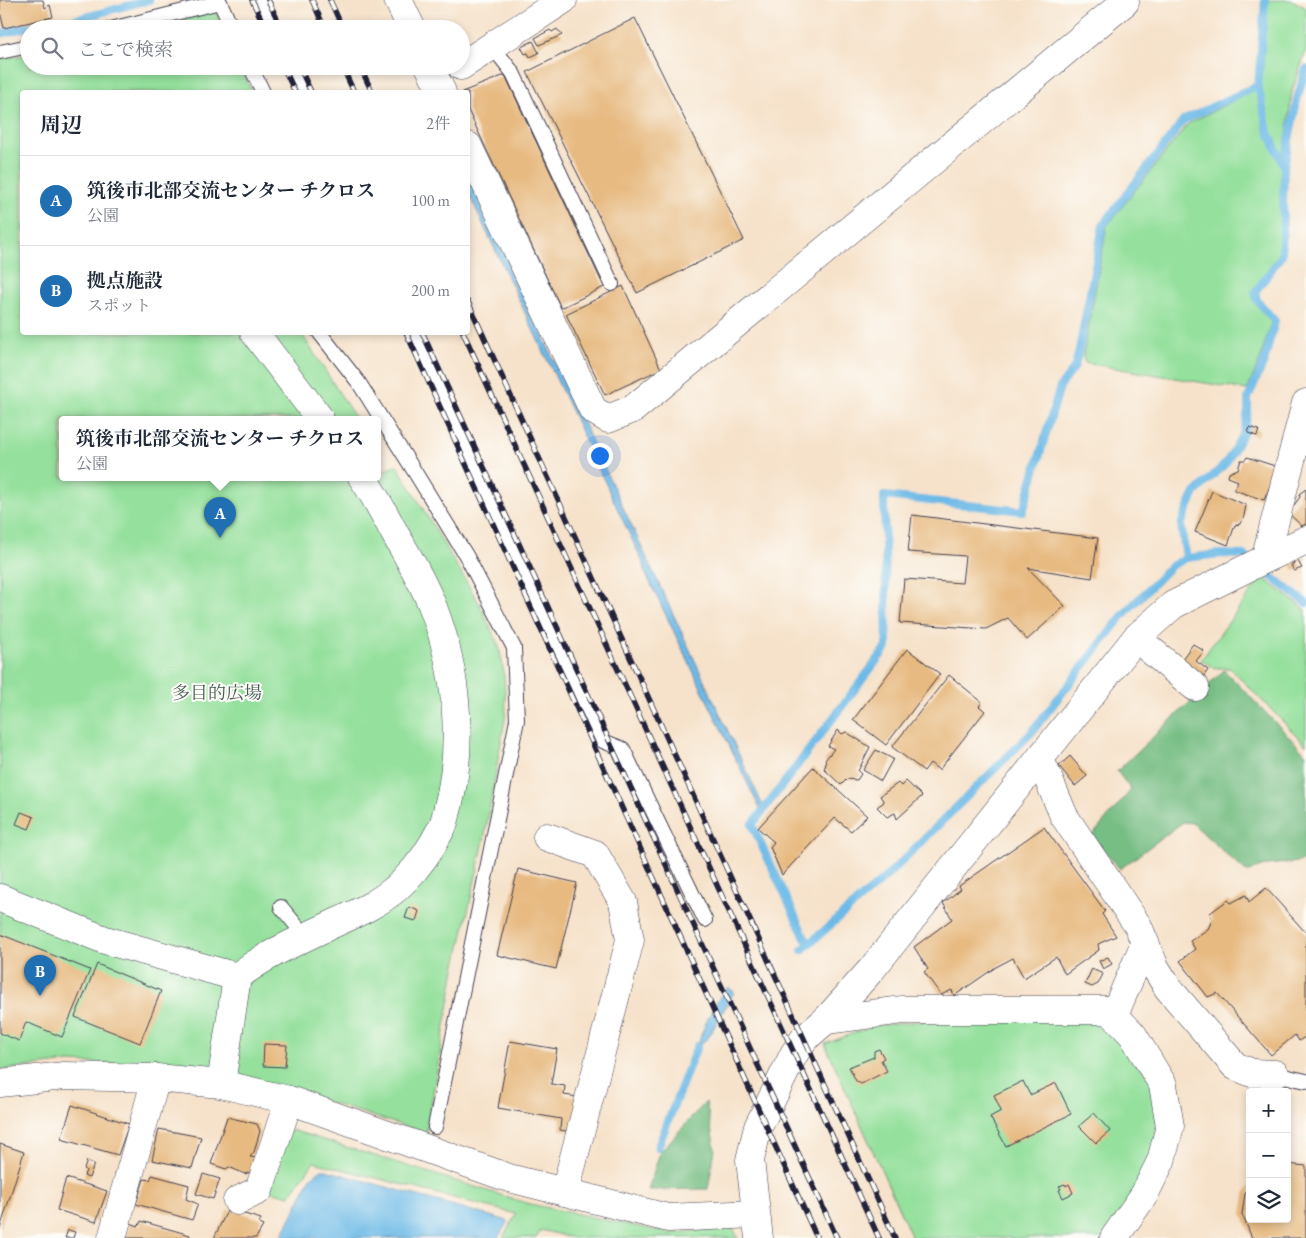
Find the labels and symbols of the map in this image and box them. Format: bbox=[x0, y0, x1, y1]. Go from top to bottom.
your location bbox=[587, 443, 613, 469]
pin: A bbox=[204, 497, 236, 538]
park label: 多目的広場 bbox=[172, 681, 262, 704]
pin: B bbox=[24, 955, 56, 996]

